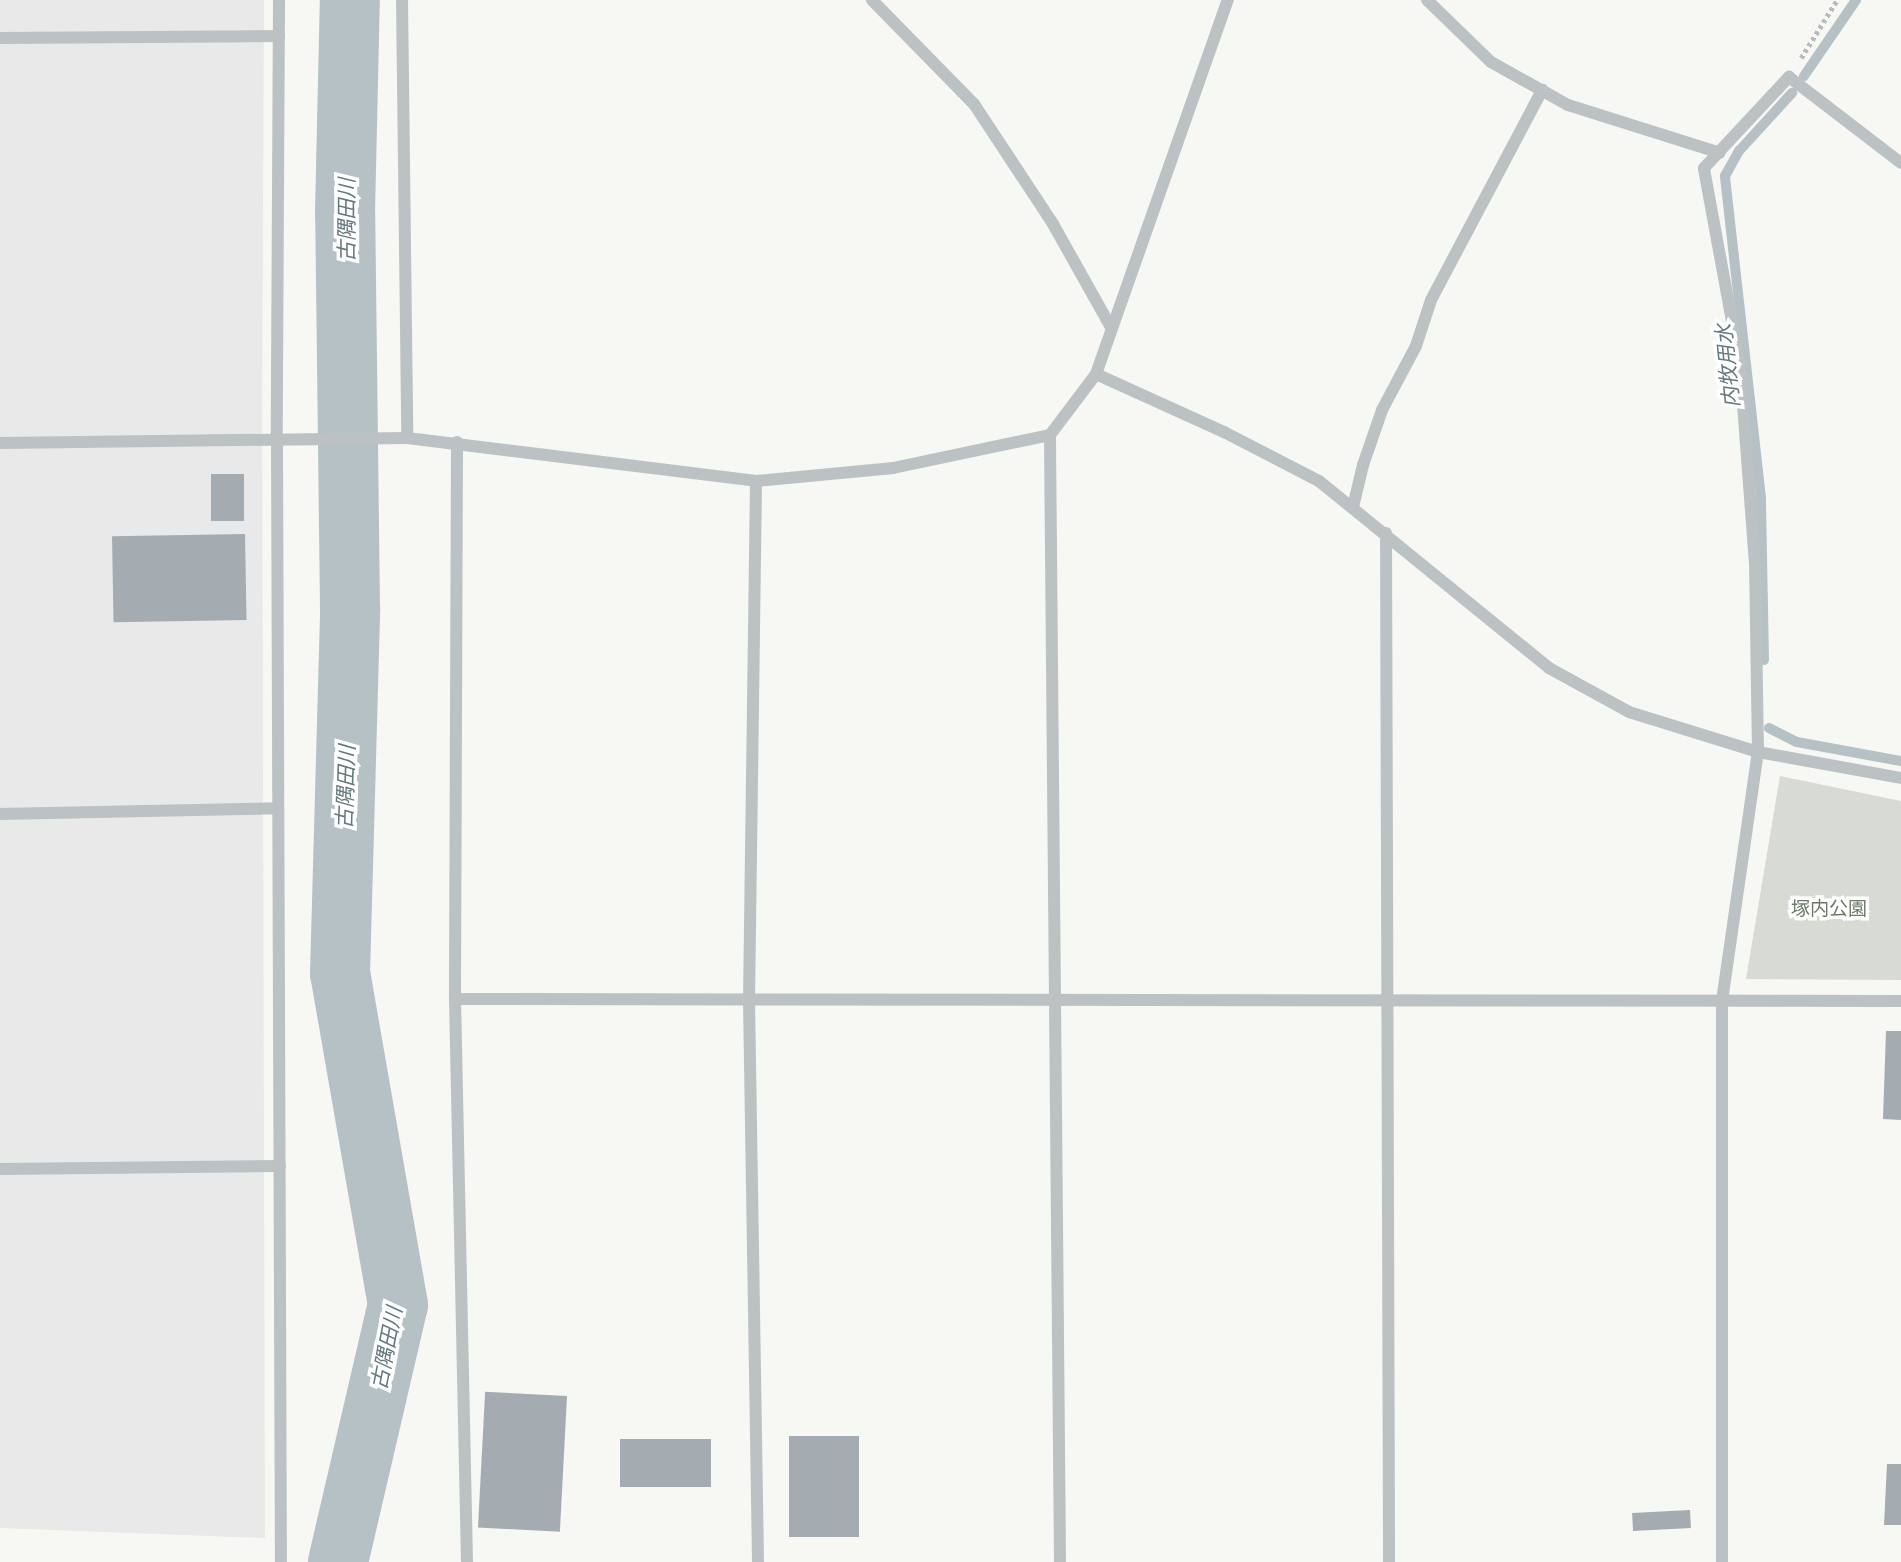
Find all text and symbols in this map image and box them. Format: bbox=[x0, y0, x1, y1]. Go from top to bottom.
water label: 古隅田川 bbox=[333, 178, 359, 262]
water label: 内牧用水 bbox=[1710, 323, 1744, 409]
water label: 古隅田川 bbox=[331, 745, 359, 829]
park label: 塚内公園 bbox=[1791, 898, 1867, 920]
water label: 古隅田川 bbox=[366, 1304, 406, 1392]

